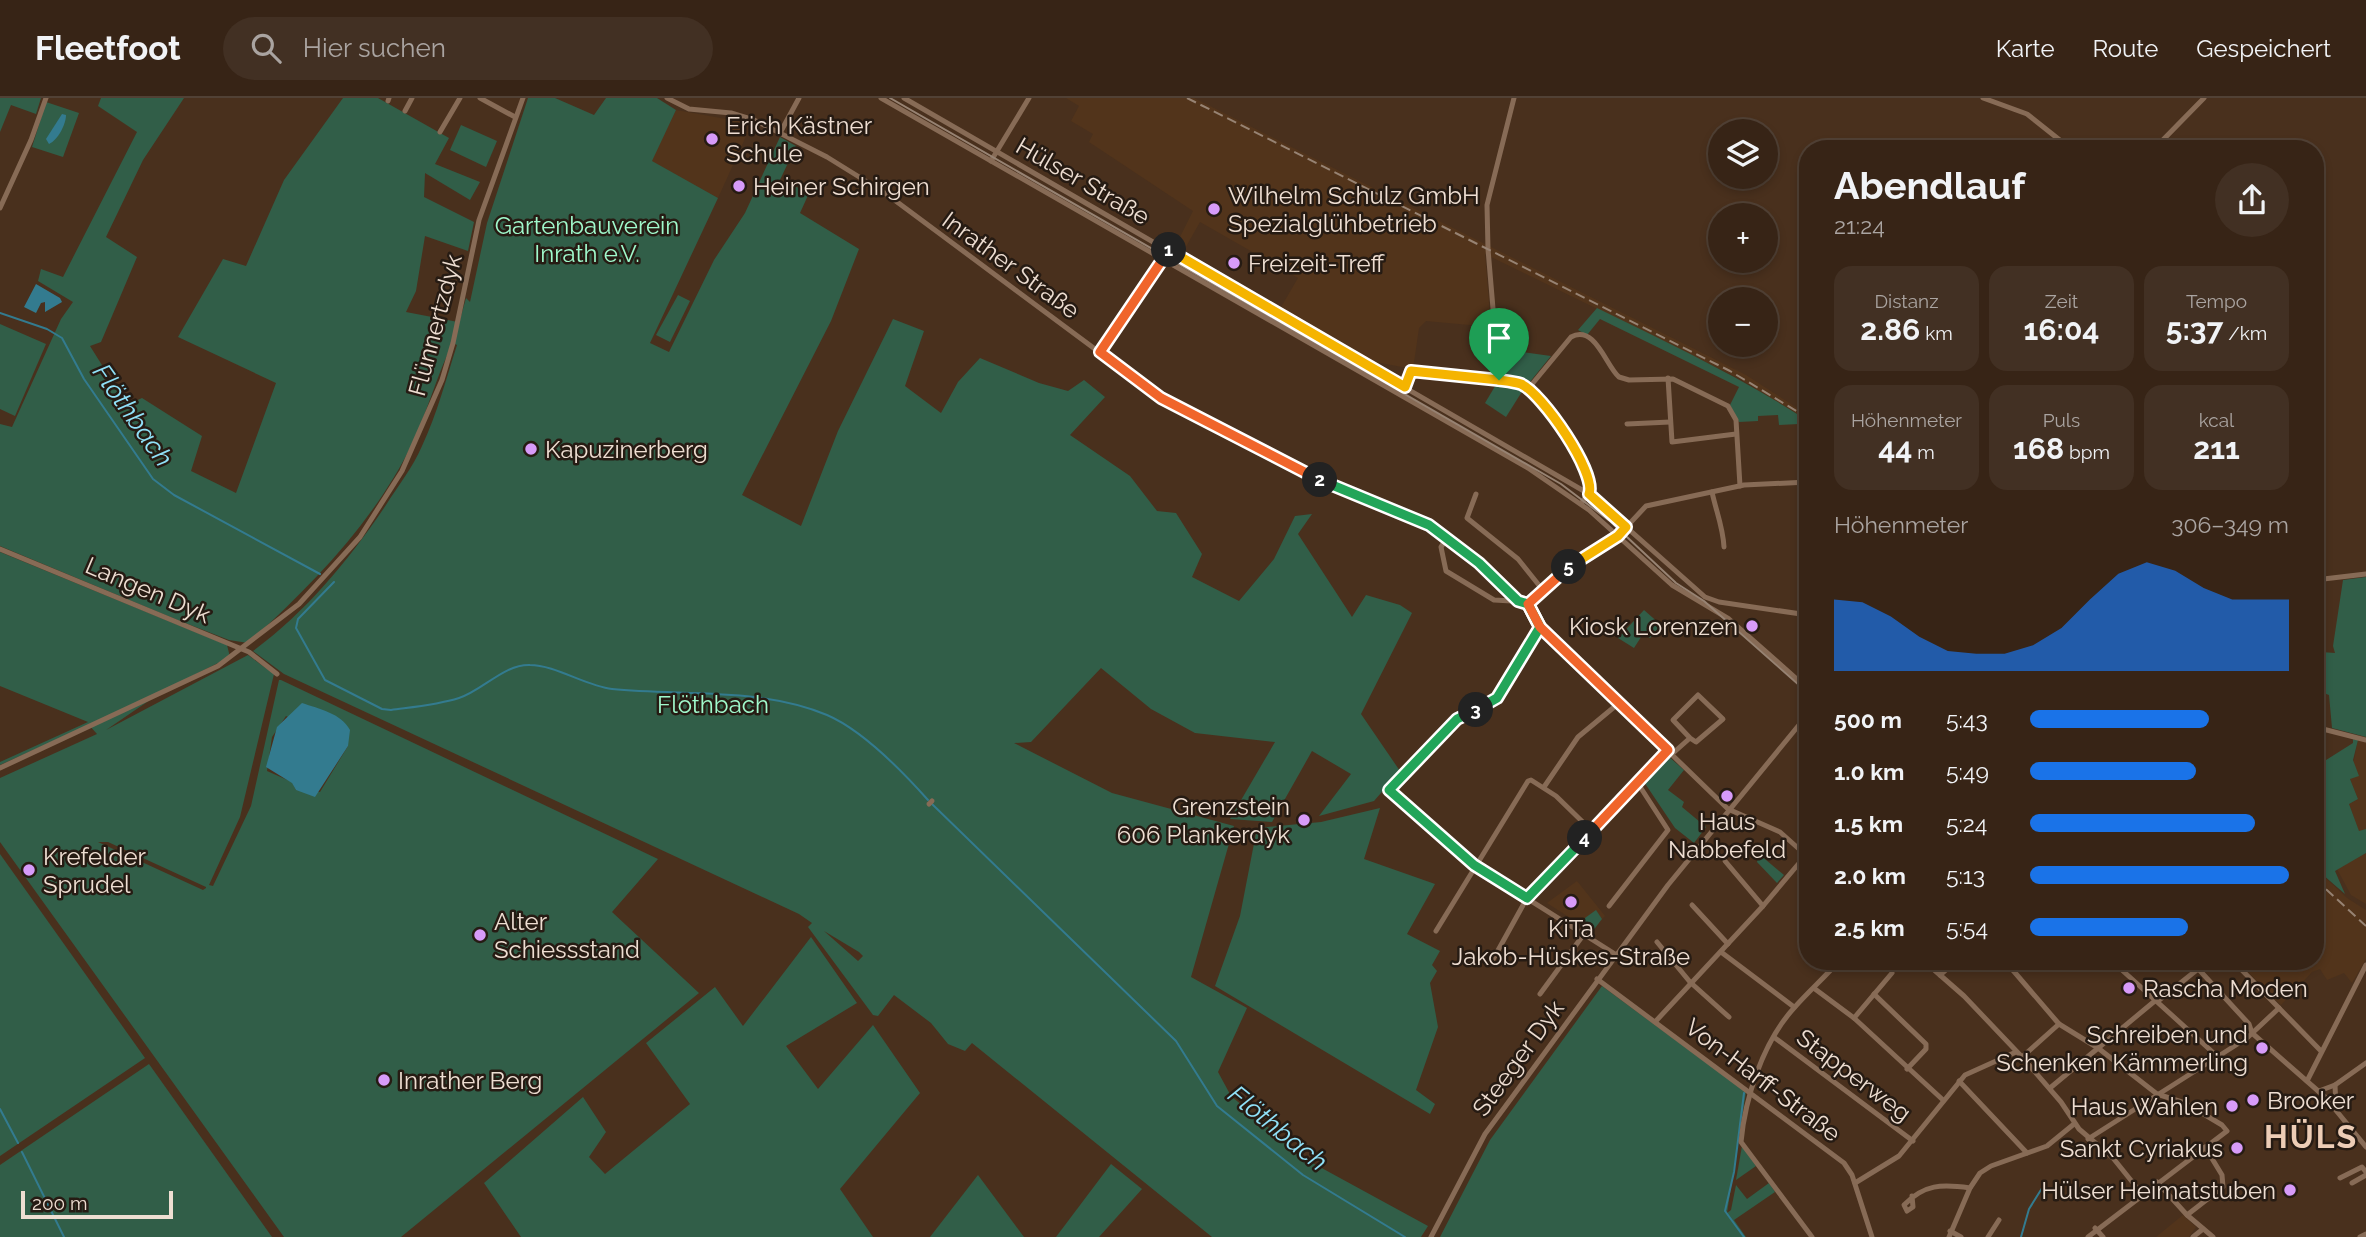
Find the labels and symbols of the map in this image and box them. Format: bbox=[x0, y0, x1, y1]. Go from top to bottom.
place label: Erich Kästner Schule bbox=[726, 111, 873, 168]
marker: Erich Kästner Schule bbox=[704, 131, 720, 147]
street label: Hülser Straße bbox=[1011, 131, 1155, 231]
place label: Heiner Schirgen bbox=[753, 172, 930, 201]
marker: Heiner Schirgen bbox=[731, 178, 747, 194]
place label: Wilhelm Schulz GmbH Spezialglühbetrieb bbox=[1228, 181, 1480, 238]
marker: Wilhelm Schulz GmbH Spezialglühbetrieb bbox=[1206, 201, 1222, 217]
street label: Inrather Straße bbox=[937, 205, 1085, 325]
park label: Gartenbauverein Inrath e.V. bbox=[495, 211, 679, 268]
pin: 1 bbox=[1152, 232, 1186, 268]
place label: Freizeit-Treff bbox=[1248, 249, 1385, 278]
street label: Flünnertzdyk bbox=[402, 251, 468, 399]
marker: Freizeit-Treff bbox=[1226, 255, 1242, 271]
pin bbox=[1469, 308, 1529, 380]
water label: Flöthbach bbox=[87, 358, 179, 472]
place label: Kapuzinerberg bbox=[545, 435, 708, 464]
marker: Kapuzinerberg bbox=[523, 441, 539, 457]
pin: 2 bbox=[1302, 462, 1338, 498]
pin: 5 bbox=[1552, 550, 1586, 584]
street label: Langen Dyk bbox=[81, 551, 215, 629]
place label: Kiosk Lorenzen bbox=[1569, 612, 1738, 641]
marker: Kiosk Lorenzen bbox=[1744, 618, 1760, 634]
park label: Flöthbach bbox=[657, 690, 769, 719]
pin: 3 bbox=[1458, 692, 1494, 728]
marker: Haus Nabbefeld bbox=[1719, 788, 1735, 804]
place label: Grenzstein 606 Plankerdyk bbox=[1117, 792, 1290, 849]
place label: Haus Nabbefeld bbox=[1668, 807, 1786, 864]
marker: Grenzstein 606 Plankerdyk bbox=[1296, 812, 1312, 828]
pin: 4 bbox=[1568, 820, 1602, 856]
place label: Krefelder Sprudel bbox=[43, 842, 147, 899]
marker: Krefelder Sprudel bbox=[21, 862, 37, 878]
marker: KiTa Jakob-Hüskes-Straße bbox=[1563, 894, 1579, 910]
place label: Alter Schiessstand bbox=[494, 907, 640, 964]
place label: KiTa Jakob-Hüskes-Straße bbox=[1452, 914, 1690, 971]
marker: Alter Schiessstand bbox=[472, 927, 488, 943]
place label: Rascha Moden bbox=[2143, 974, 2308, 1003]
marker: Rascha Moden bbox=[2121, 980, 2137, 996]
street label: Steeger Dyk bbox=[1466, 994, 1570, 1122]
street label: Von-Harff-Straße bbox=[1680, 1012, 1846, 1148]
place label: Schreiben und Schenken Kämmerling bbox=[1996, 1020, 2248, 1077]
street label: Stapperweg bbox=[1791, 1023, 1917, 1127]
marker: Schreiben und Schenken Kämmerling bbox=[2254, 1040, 2270, 1056]
place label: Inrather Berg bbox=[398, 1066, 542, 1095]
marker: Inrather Berg bbox=[376, 1072, 392, 1088]
water label: Flöthbach bbox=[1223, 1079, 1333, 1177]
place label: Brooker bbox=[2267, 1086, 2355, 1115]
place label: Haus Wahlen bbox=[2071, 1092, 2218, 1121]
marker: Brooker bbox=[2245, 1092, 2261, 1108]
marker: Haus Wahlen bbox=[2224, 1098, 2240, 1114]
district label: HÜLS bbox=[2264, 1118, 2358, 1155]
place label: Sankt Cyriakus bbox=[2060, 1134, 2223, 1163]
marker: Sankt Cyriakus bbox=[2229, 1140, 2245, 1156]
place label: Hülser Heimatstuben bbox=[2041, 1176, 2276, 1205]
marker: Hülser Heimatstuben bbox=[2282, 1182, 2298, 1198]
scale bar bbox=[21, 1188, 173, 1220]

